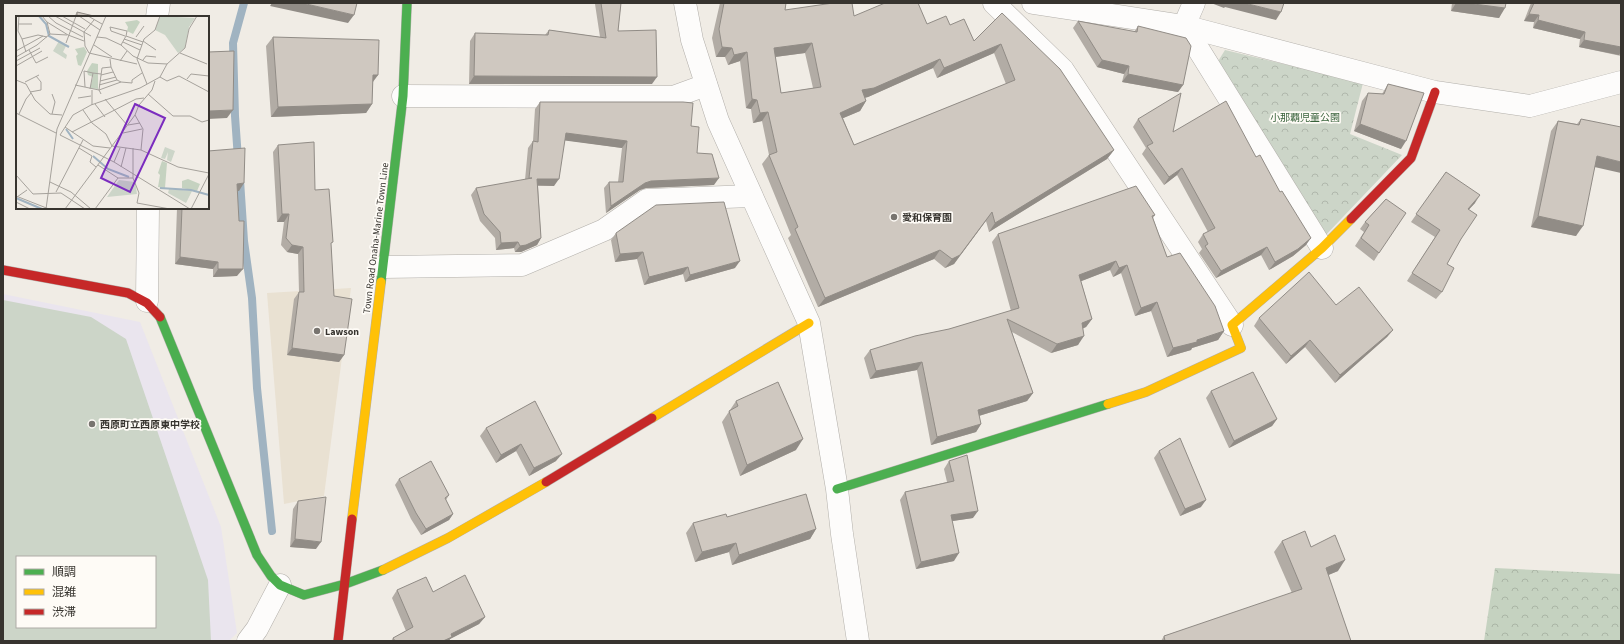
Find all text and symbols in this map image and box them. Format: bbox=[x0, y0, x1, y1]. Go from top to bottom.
inset map bbox=[16, 16, 209, 209]
park label: 小那覇児童公園 bbox=[1270, 111, 1340, 125]
street label: Town Road Onaha-Marine Town Line bbox=[360, 162, 392, 314]
place label: 愛和保育園 bbox=[902, 211, 952, 225]
marker: 愛和保育園 bbox=[889, 212, 899, 222]
place label: Lawson bbox=[325, 325, 359, 339]
marker: Lawson bbox=[312, 326, 322, 336]
place label: 西原町立西原東中学校 bbox=[100, 418, 200, 432]
marker: 西原町立西原東中学校 bbox=[87, 419, 97, 429]
legend bbox=[16, 556, 156, 628]
text: 順調 bbox=[52, 564, 76, 581]
text: 混雑 bbox=[52, 584, 76, 601]
text: 渋滞 bbox=[52, 604, 76, 621]

